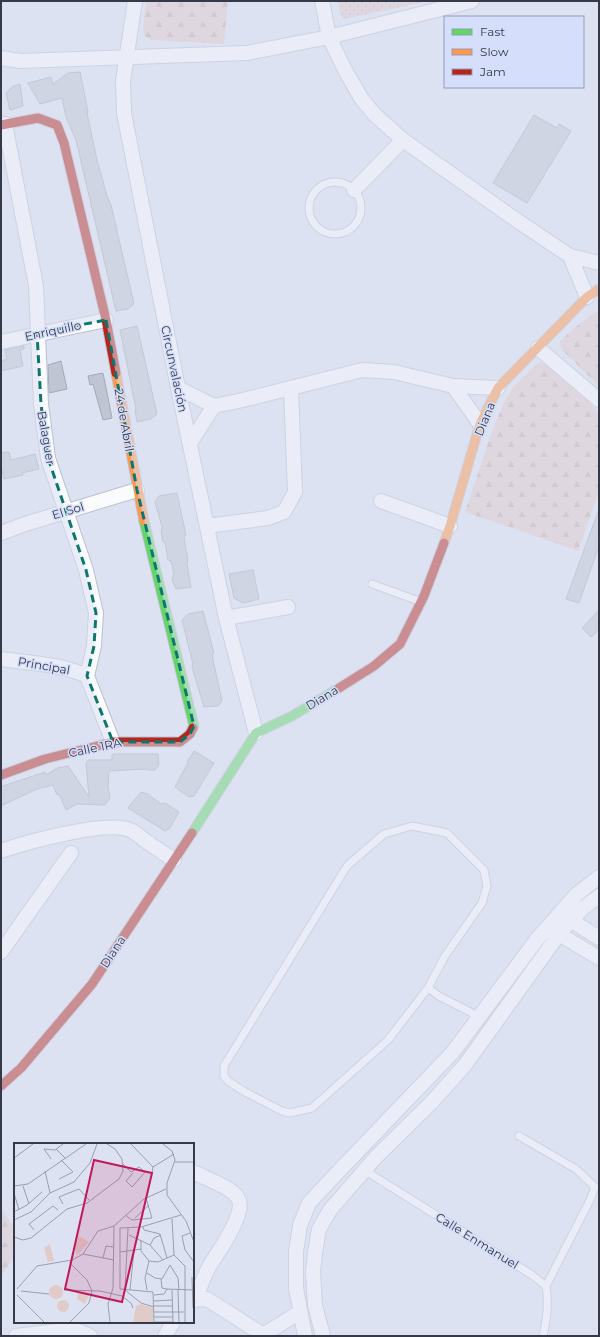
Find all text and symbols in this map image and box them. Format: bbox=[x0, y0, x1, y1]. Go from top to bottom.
legend bbox=[444, 16, 584, 88]
text: Fast bbox=[480, 24, 505, 39]
text: Slow bbox=[480, 44, 509, 59]
text: Jam bbox=[479, 64, 506, 79]
street label: Enriquillo bbox=[23, 317, 83, 344]
street label: Circunvalación bbox=[158, 324, 191, 414]
street label: 24 de Abril bbox=[112, 387, 137, 453]
street label: Diana bbox=[471, 400, 498, 438]
street label: Balaguer bbox=[34, 410, 59, 466]
street label: El Sol bbox=[50, 499, 86, 522]
street label: Principal bbox=[17, 654, 71, 677]
street label: Diana bbox=[303, 682, 341, 713]
street label: Calle 1RA bbox=[67, 734, 123, 760]
street label: Diana bbox=[97, 933, 129, 971]
inset map bbox=[14, 1143, 194, 1323]
street label: Calle Enmanuel bbox=[433, 1209, 522, 1272]

